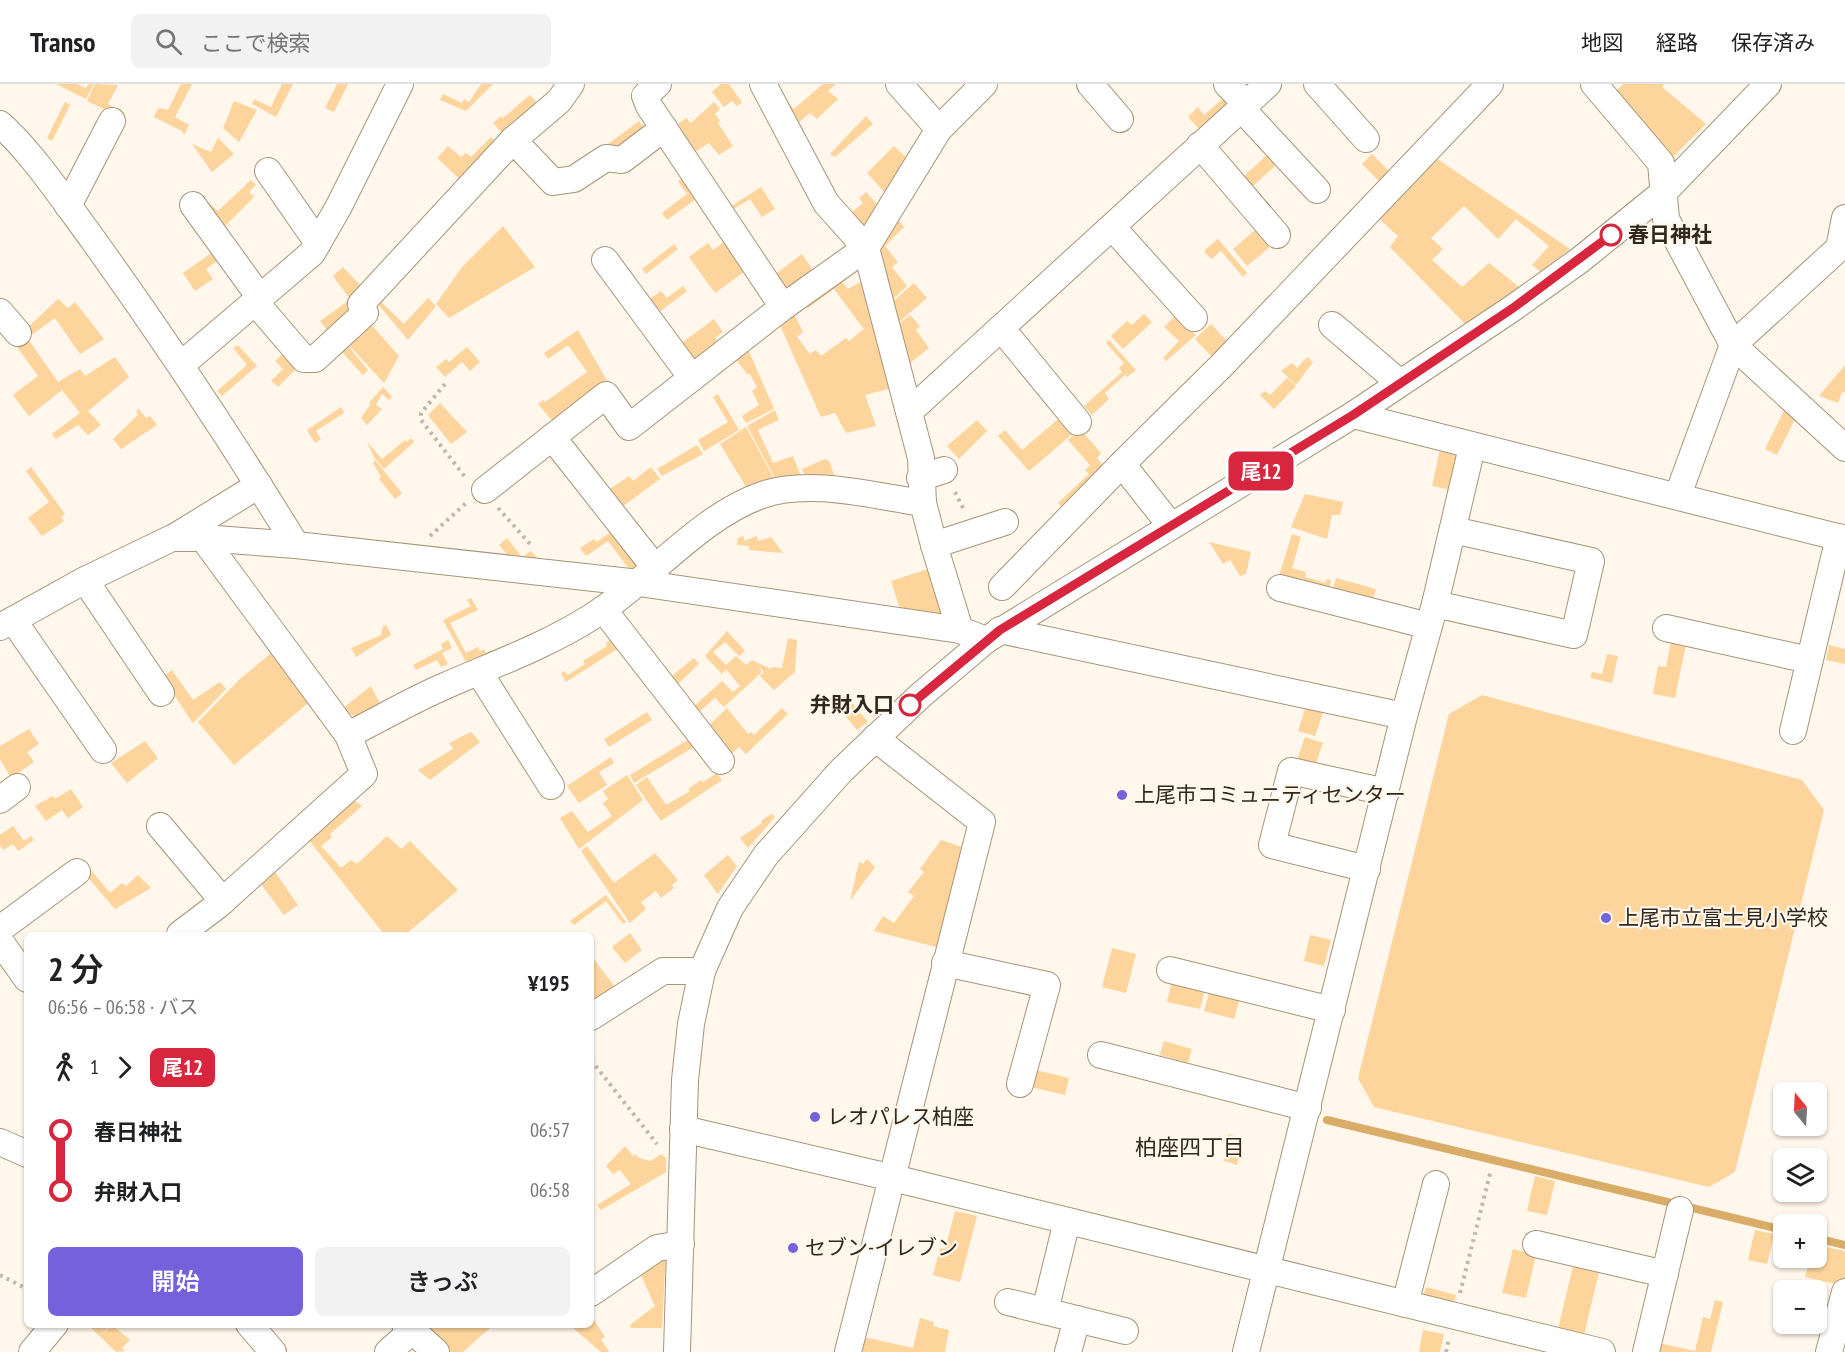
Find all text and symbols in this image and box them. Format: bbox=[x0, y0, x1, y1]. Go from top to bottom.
search box bbox=[131, 14, 551, 68]
text: Transo bbox=[30, 23, 95, 60]
icon: search bbox=[152, 25, 185, 58]
text: ここで検索 bbox=[200, 29, 310, 57]
text: 地図 bbox=[1581, 29, 1623, 56]
text: 経路 bbox=[1656, 29, 1698, 56]
text: 保存済み bbox=[1731, 29, 1815, 56]
place label: 春日神社 bbox=[1628, 221, 1712, 248]
marker: 春日神社 bbox=[1600, 224, 1622, 246]
line badge: 尾12 bbox=[1226, 452, 1296, 490]
text: 尾12 bbox=[1240, 458, 1282, 485]
place label: 弁財入口 bbox=[810, 691, 894, 718]
marker: 弁財入口 bbox=[899, 694, 921, 716]
place label: 上尾市コミュニティセンター bbox=[1134, 781, 1406, 808]
marker: 上尾市コミュニティセンター bbox=[1115, 788, 1129, 802]
place label: 上尾市立富士見小学校 bbox=[1618, 904, 1828, 931]
marker: 上尾市立富士見小学校 bbox=[1599, 911, 1613, 925]
text: 2 分 bbox=[48, 947, 104, 990]
text: ¥195 bbox=[528, 969, 570, 997]
text: 06:56 – 06:58 · バス bbox=[48, 994, 199, 1020]
icon: walk bbox=[48, 1051, 81, 1084]
icon: forward bbox=[108, 1051, 141, 1084]
text: 1 bbox=[90, 1054, 99, 1080]
text: 尾12 bbox=[162, 1054, 203, 1081]
north arrow bbox=[1773, 1082, 1827, 1136]
map controls bbox=[1773, 1082, 1827, 1334]
place label: レオパレス柏座 bbox=[827, 1103, 974, 1130]
marker: レオパレス柏座 bbox=[808, 1110, 822, 1124]
text: 06:57 bbox=[530, 1117, 570, 1143]
text: 春日神社 bbox=[94, 1118, 182, 1146]
district label: 柏座四丁目 bbox=[1135, 1133, 1245, 1161]
button: layers bbox=[1773, 1148, 1827, 1202]
text: 06:58 bbox=[530, 1177, 570, 1203]
text: 弁財入口 bbox=[94, 1178, 182, 1206]
button: + bbox=[1773, 1214, 1827, 1268]
place label: セブン-イレブン bbox=[805, 1234, 958, 1261]
marker: セブン-イレブン bbox=[786, 1241, 800, 1255]
button: 開始 bbox=[48, 1247, 303, 1316]
button: きっぷ bbox=[315, 1247, 570, 1316]
button: − bbox=[1773, 1280, 1827, 1334]

